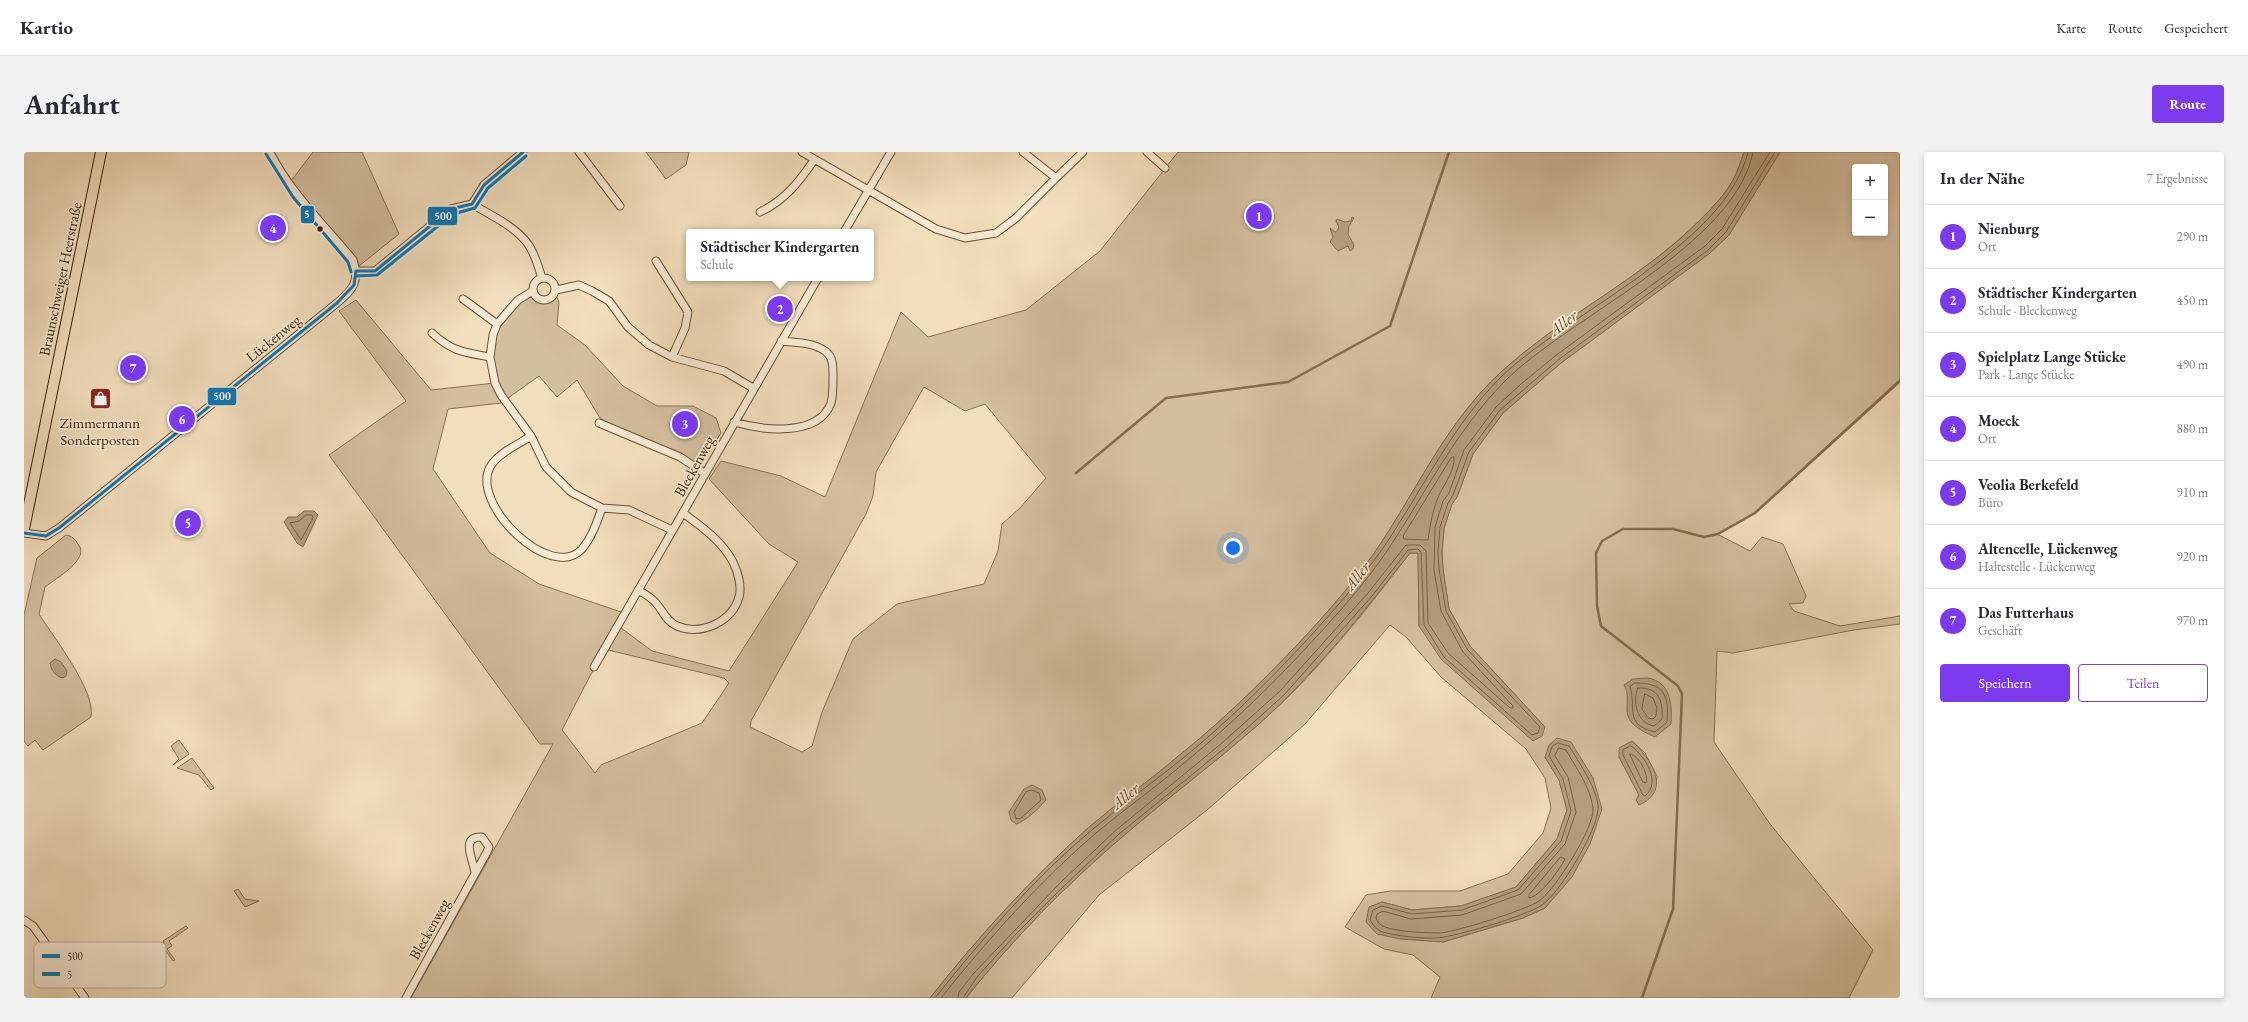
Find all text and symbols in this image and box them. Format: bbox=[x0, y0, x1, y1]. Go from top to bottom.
text: Kartio bbox=[20, 15, 73, 40]
text: Karte bbox=[2056, 19, 2086, 37]
text: Route bbox=[2108, 19, 2142, 37]
text: Gespeichert bbox=[2164, 19, 2228, 37]
button: Route bbox=[2152, 85, 2224, 123]
text: Anfahrt bbox=[24, 86, 120, 122]
map controls bbox=[1852, 164, 1888, 236]
button: + bbox=[1852, 164, 1888, 200]
text: In der Nähe bbox=[1940, 167, 2025, 189]
text: 7 Ergebnisse bbox=[2147, 170, 2208, 187]
street label: Braunschweiger Heerstraße bbox=[34, 200, 86, 357]
button: − bbox=[1852, 200, 1888, 236]
pin: 1 bbox=[1246, 201, 1272, 231]
line badge: 5 bbox=[300, 205, 315, 224]
line badge: 500 bbox=[427, 206, 458, 226]
text: 5 bbox=[304, 207, 310, 221]
text: 500 bbox=[434, 209, 452, 223]
pin: 4 bbox=[260, 213, 286, 243]
text: Nienburg bbox=[1978, 219, 2039, 238]
unlabelled marker bbox=[315, 224, 325, 234]
text: 1 bbox=[1950, 228, 1956, 245]
text: 290 m bbox=[2177, 228, 2208, 245]
popup bbox=[686, 229, 874, 281]
text: Städtischer Kindergarten bbox=[700, 237, 860, 256]
text: Ort bbox=[1978, 238, 1996, 255]
text: Schule bbox=[700, 256, 734, 273]
text: Städtischer Kindergarten bbox=[1978, 283, 2137, 302]
text: 2 bbox=[1950, 292, 1956, 309]
text: 450 m bbox=[2177, 292, 2208, 309]
pin: 2 bbox=[767, 294, 793, 324]
text: Schule · Bleckenweg bbox=[1978, 302, 2077, 319]
water label: Aller bbox=[1544, 305, 1582, 341]
street label: Lückenweg bbox=[242, 310, 305, 366]
text: Spielplatz Lange Stücke bbox=[1978, 347, 2126, 366]
pin: 7 bbox=[120, 353, 146, 383]
text: 3 bbox=[1950, 356, 1956, 373]
text: 490 m bbox=[2177, 356, 2208, 373]
text: Park · Lange Stücke bbox=[1978, 366, 2074, 383]
shop icon: Zimmermann Sonderposten bbox=[87, 386, 113, 412]
line badge: 500 bbox=[207, 387, 237, 406]
text: 500 bbox=[213, 389, 231, 403]
pin: 6 bbox=[169, 404, 195, 434]
pin: 3 bbox=[672, 409, 698, 439]
text: Moeck bbox=[1978, 411, 2019, 430]
place label: Zimmermann Sonderposten bbox=[60, 413, 140, 449]
text: 4 bbox=[1950, 420, 1956, 437]
text: 880 m bbox=[2177, 420, 2208, 437]
text: Ort bbox=[1978, 430, 1996, 447]
street label: Bleckenweg bbox=[669, 432, 719, 500]
text: Veolia Berkefeld bbox=[1978, 475, 2079, 494]
text: 5 bbox=[1950, 484, 1956, 501]
text: 910 m bbox=[2177, 484, 2208, 501]
text: Büro bbox=[1978, 494, 2003, 511]
pin: 5 bbox=[175, 508, 201, 538]
your location bbox=[1223, 538, 1243, 558]
text: Altencelle, Lückenweg bbox=[1978, 539, 2118, 558]
text: 6 bbox=[1950, 548, 1956, 565]
text: 920 m bbox=[2177, 548, 2208, 565]
water label: Aller bbox=[1339, 557, 1375, 595]
text: Haltestelle · Lückenweg bbox=[1978, 558, 2095, 575]
text: Das Futterhaus bbox=[1978, 603, 2074, 622]
text: 7 bbox=[1950, 612, 1956, 629]
text: 970 m bbox=[2177, 612, 2208, 629]
text: Geschäft bbox=[1978, 622, 2022, 639]
button: Speichern bbox=[1940, 664, 2070, 702]
button: Teilen bbox=[2078, 664, 2208, 702]
water label: Aller bbox=[1106, 777, 1144, 815]
street label: Bleckenweg bbox=[404, 895, 454, 963]
legend bbox=[34, 942, 166, 988]
text: 500 bbox=[67, 949, 83, 963]
text: 5 bbox=[67, 967, 72, 981]

